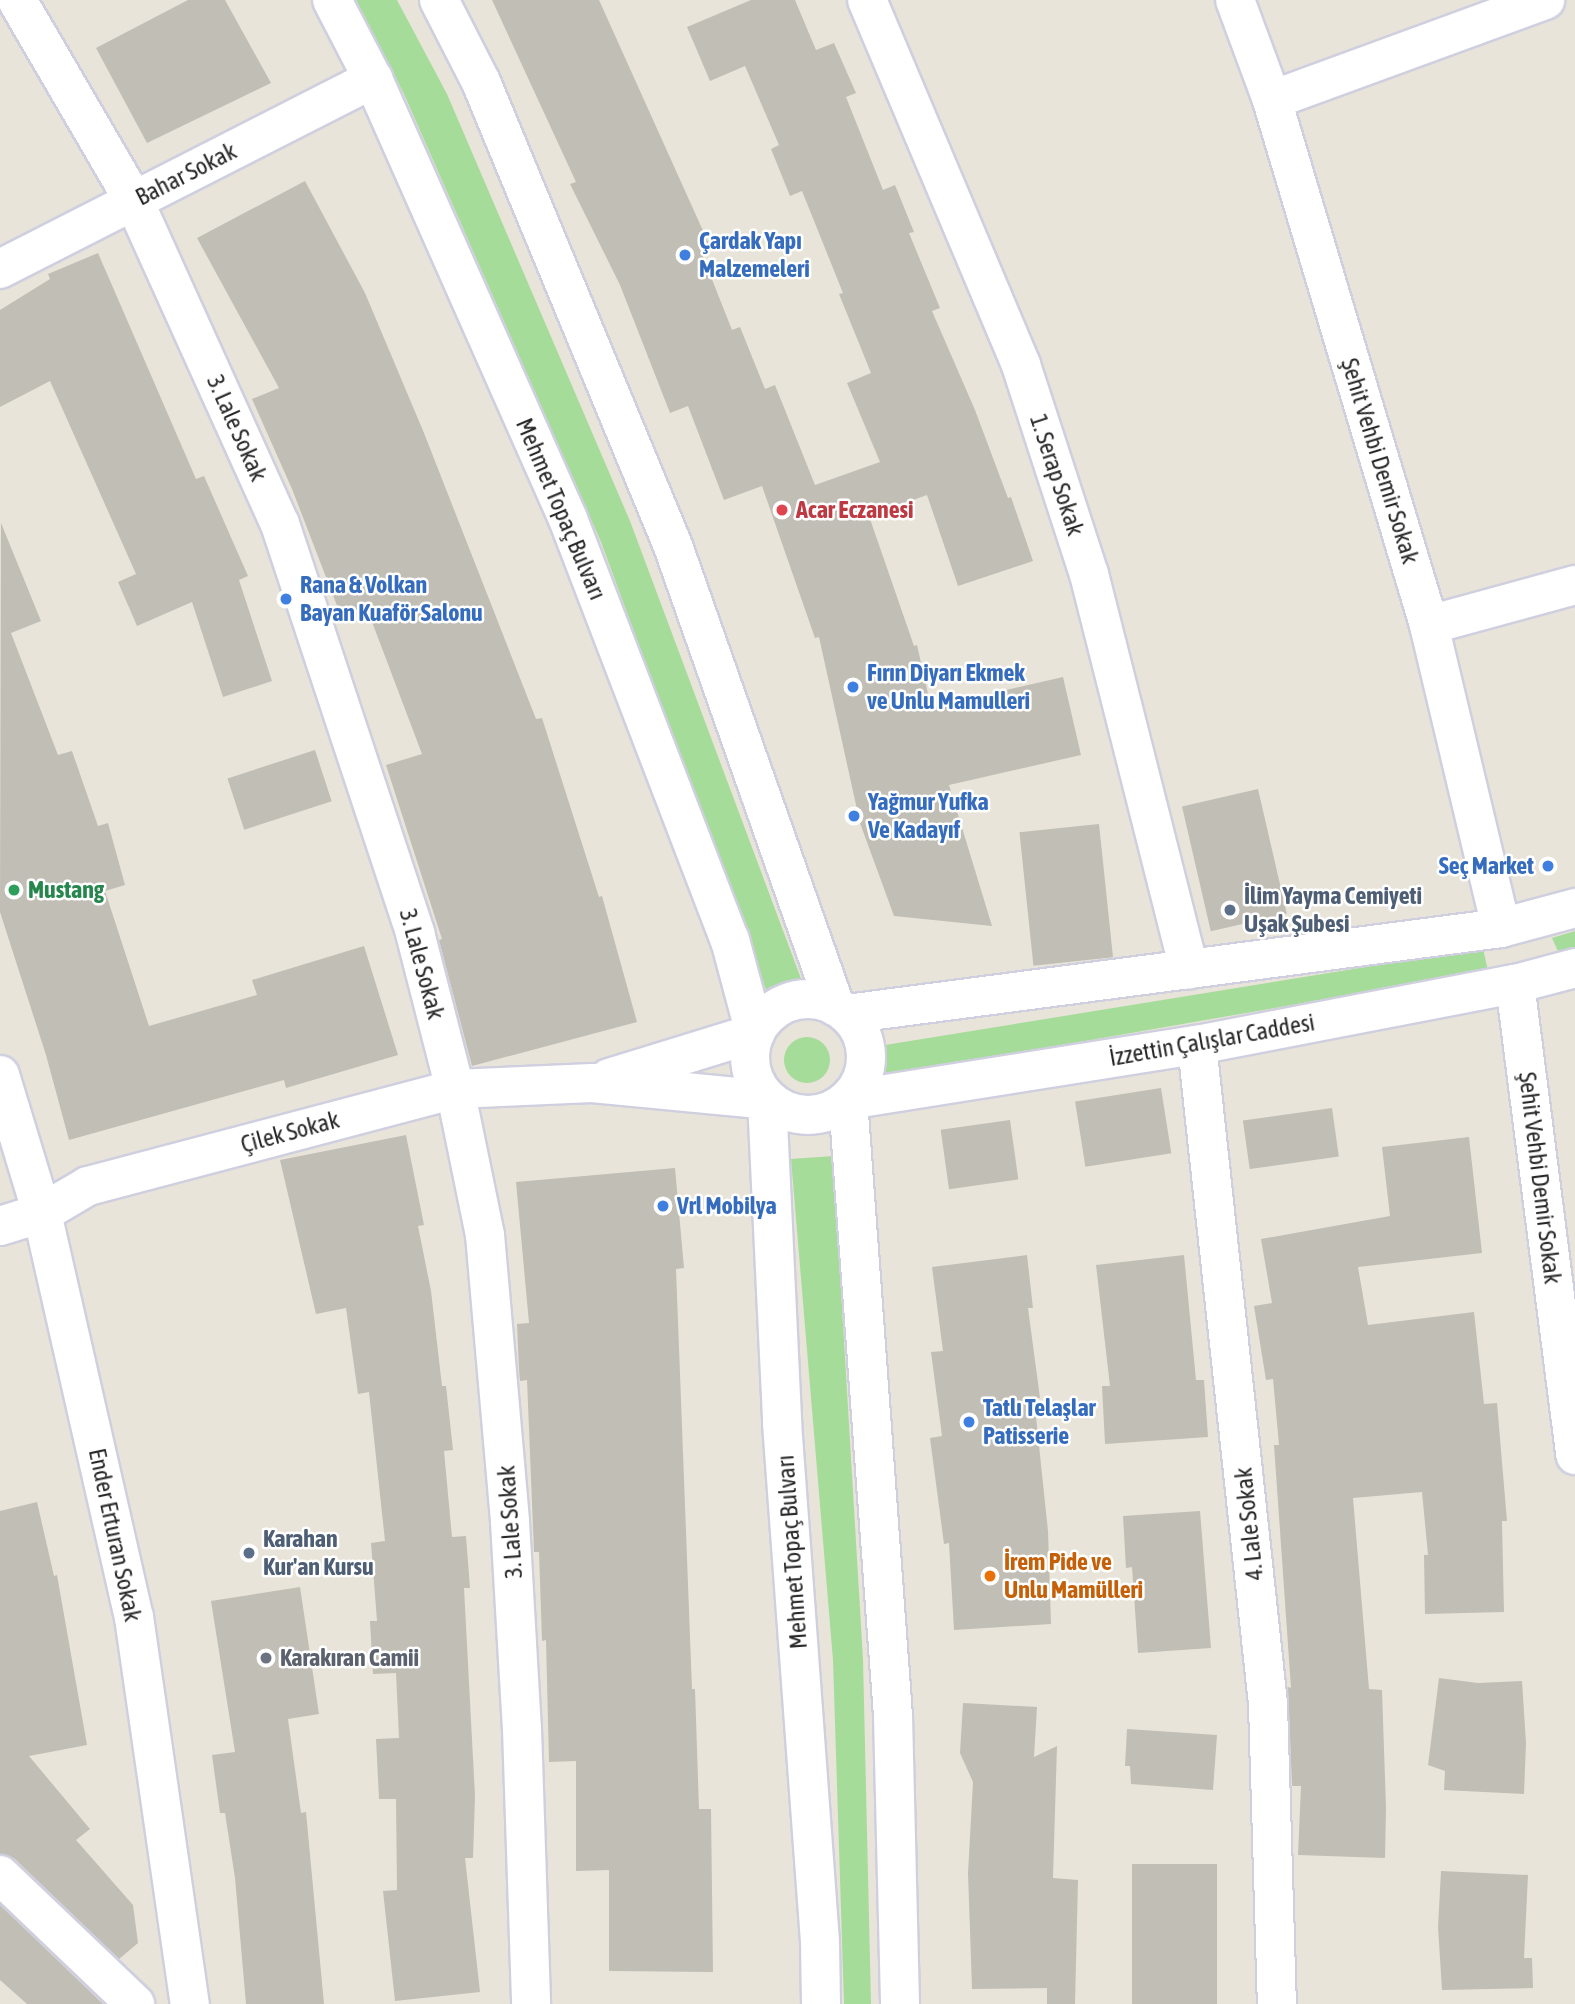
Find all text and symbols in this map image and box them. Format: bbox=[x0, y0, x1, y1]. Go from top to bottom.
street label: Bahar Sokak bbox=[131, 136, 241, 212]
place label: Çardak Yapı Malzemeleri bbox=[699, 227, 810, 283]
marker: Çardak Yapı Malzemeleri bbox=[677, 247, 693, 263]
street label: Şehit Vehbi Demir Sokak bbox=[1335, 355, 1425, 567]
street label: 3. Lale Sokak bbox=[201, 370, 273, 486]
street label: 1. Serap Sokak bbox=[1024, 411, 1090, 539]
street label: Mehmet Topaç Bulvarı bbox=[510, 414, 612, 604]
place label: Acar Eczanesi bbox=[796, 496, 914, 524]
marker: Acar Eczanesi bbox=[774, 502, 790, 518]
place label: Rana & Volkan Bayan Kuaför Salonu bbox=[300, 571, 483, 627]
marker: Rana & Volkan Bayan Kuaför Salonu bbox=[278, 591, 294, 607]
place label: Fırın Diyarı Ekmek ve Unlu Mamulleri bbox=[867, 659, 1030, 715]
marker: Fırın Diyarı Ekmek ve Unlu Mamulleri bbox=[845, 679, 861, 695]
place label: Yağmur Yufka Ve Kadayıf bbox=[868, 788, 989, 844]
marker: Yağmur Yufka Ve Kadayıf bbox=[846, 808, 862, 824]
place label: Seç Market bbox=[1439, 852, 1534, 880]
marker: Seç Market bbox=[1540, 858, 1556, 874]
place label: Mustang bbox=[28, 876, 104, 904]
marker: Mustang bbox=[6, 882, 22, 898]
place label: İlim Yayma Cemiyeti Uşak Şubesi bbox=[1244, 882, 1422, 938]
marker: İlim Yayma Cemiyeti Uşak Şubesi bbox=[1222, 902, 1238, 918]
street label: 3. Lale Sokak bbox=[393, 906, 451, 1022]
street label: İzzettin Çalışlar Caddesi bbox=[1107, 1008, 1317, 1072]
street label: Şehit Vehbi Demir Sokak bbox=[1513, 1070, 1567, 1286]
street label: Çilek Sokak bbox=[238, 1105, 342, 1159]
place label: Vrl Mobilya bbox=[677, 1192, 777, 1220]
marker: Vrl Mobilya bbox=[655, 1198, 671, 1214]
place label: Tatlı Telaşlar Patisserie bbox=[983, 1394, 1096, 1450]
marker: Tatlı Telaşlar Patisserie bbox=[961, 1414, 977, 1430]
street label: Ender Erturan Sokak bbox=[83, 1446, 147, 1624]
street label: Mehmet Topaç Bulvarı bbox=[771, 1454, 813, 1650]
street label: 3. Lale Sokak bbox=[492, 1465, 528, 1579]
street label: 4. Lale Sokak bbox=[1229, 1466, 1269, 1582]
place label: Karahan Kur'an Kursu bbox=[263, 1525, 373, 1581]
marker: Karahan Kur'an Kursu bbox=[241, 1545, 257, 1561]
place label: İrem Pide ve Unlu Mamülleri bbox=[1004, 1548, 1143, 1604]
marker: İrem Pide ve Unlu Mamülleri bbox=[982, 1568, 998, 1584]
place label: Karakıran Camii bbox=[280, 1644, 419, 1672]
marker: Karakıran Camii bbox=[258, 1650, 274, 1666]

